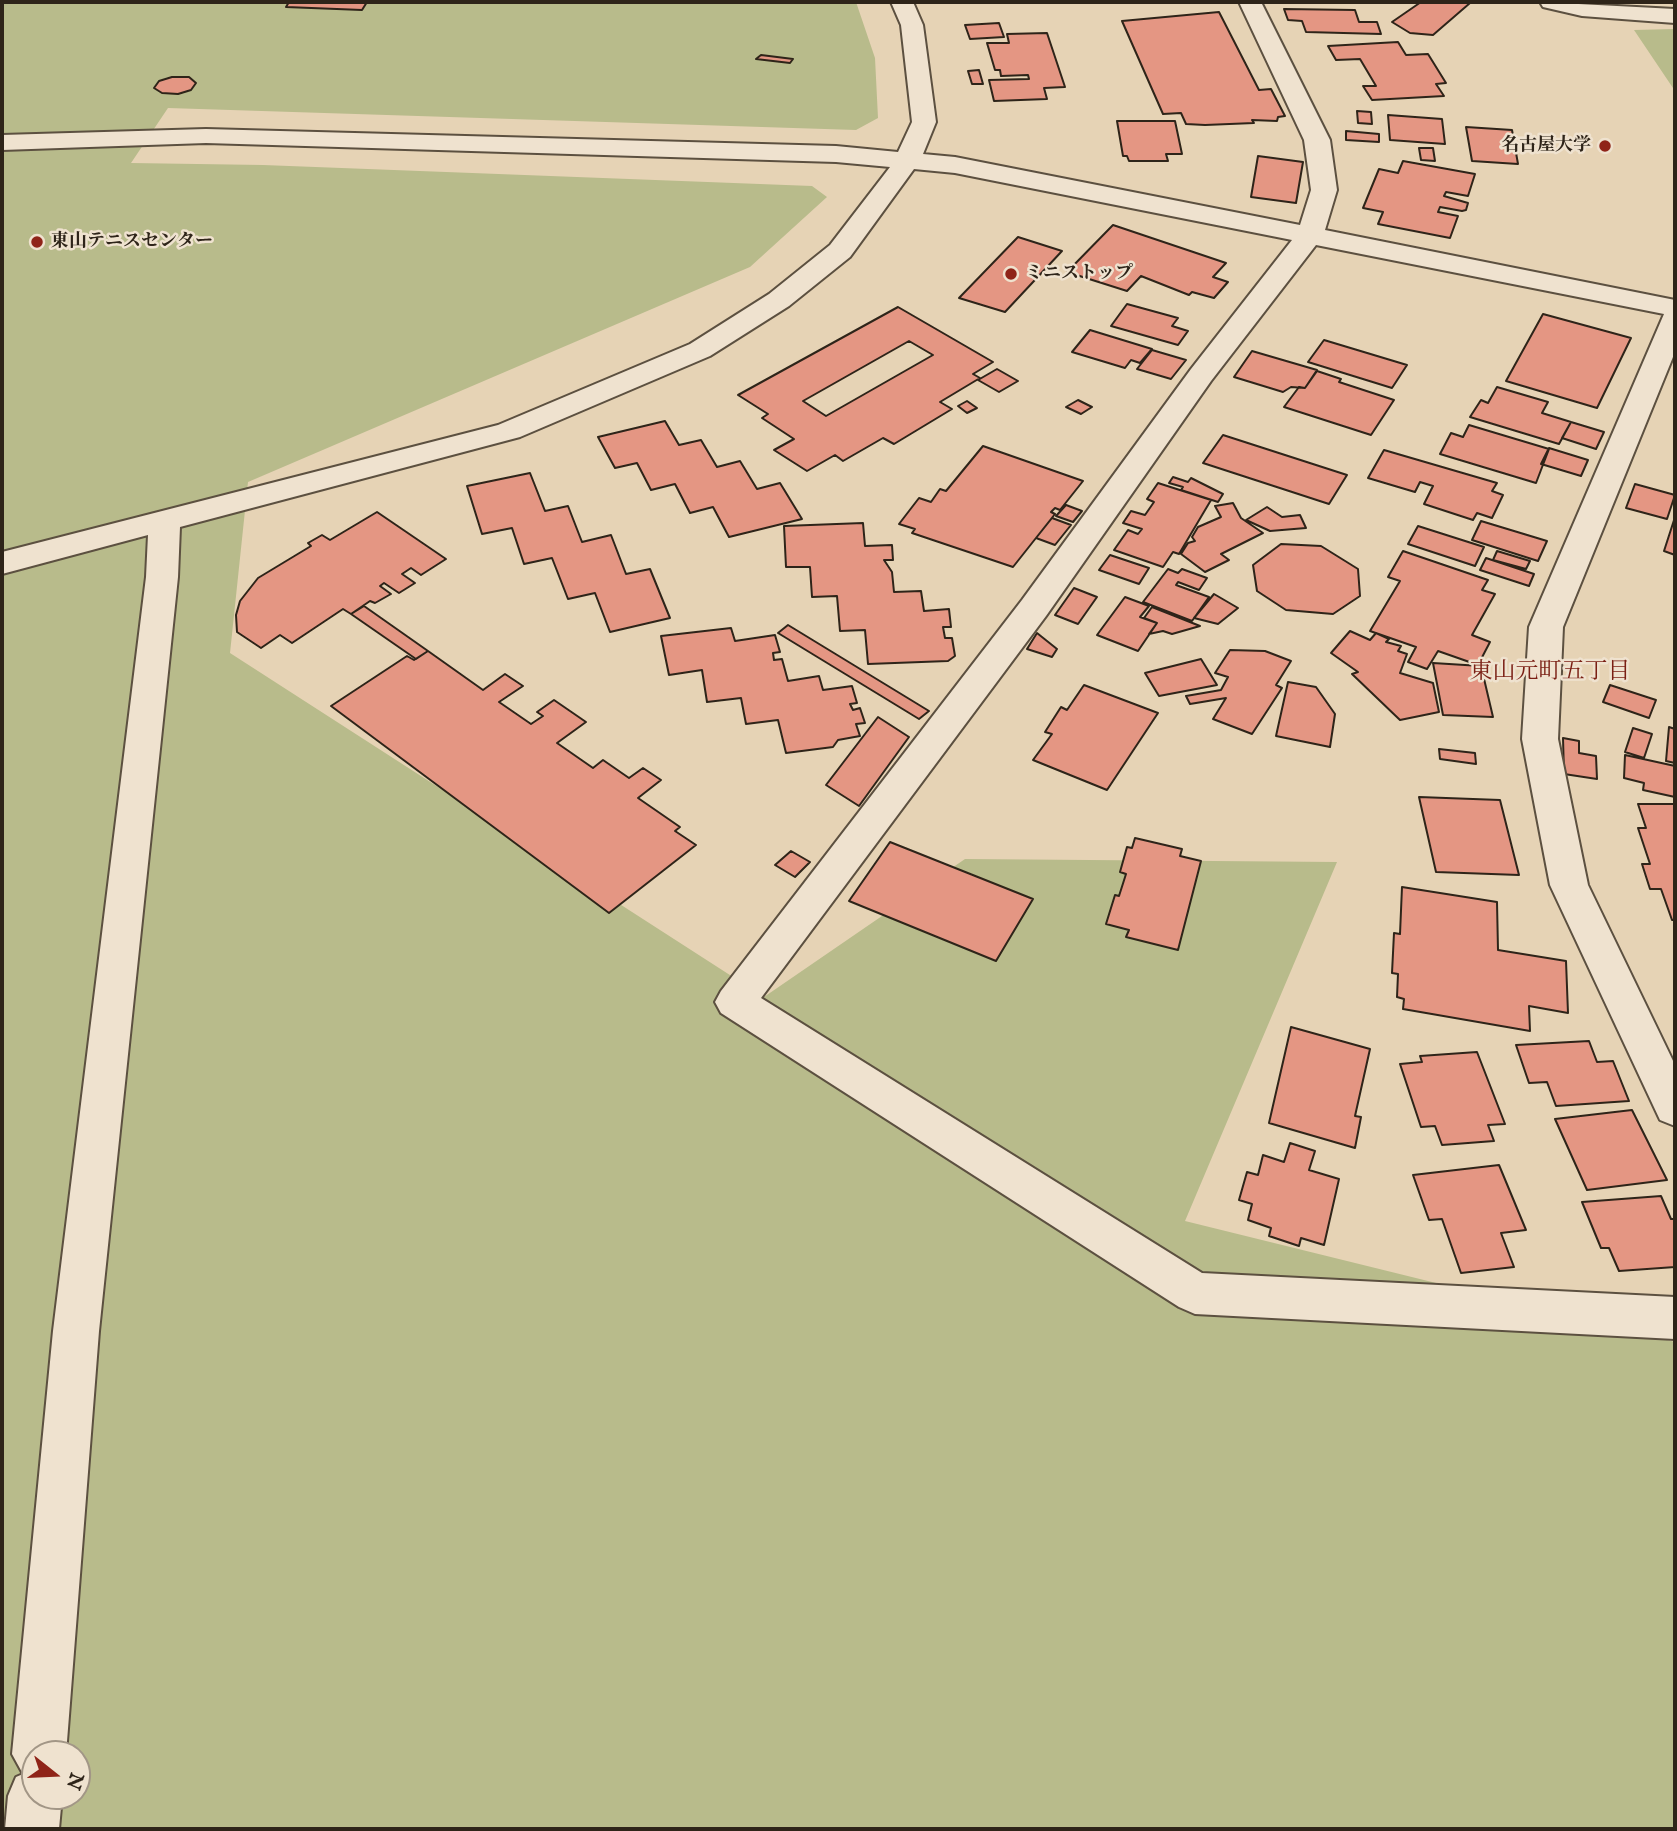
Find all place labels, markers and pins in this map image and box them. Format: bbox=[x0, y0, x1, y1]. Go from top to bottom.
place label: 名古屋大学 bbox=[1501, 135, 1591, 157]
marker: 名古屋大学 bbox=[1597, 138, 1613, 154]
place label: 東山テニスセンター bbox=[51, 231, 213, 253]
marker: 東山テニスセンター bbox=[29, 234, 45, 250]
place label: ミニストップ bbox=[1025, 263, 1133, 285]
marker: ミニストップ bbox=[1003, 266, 1019, 282]

